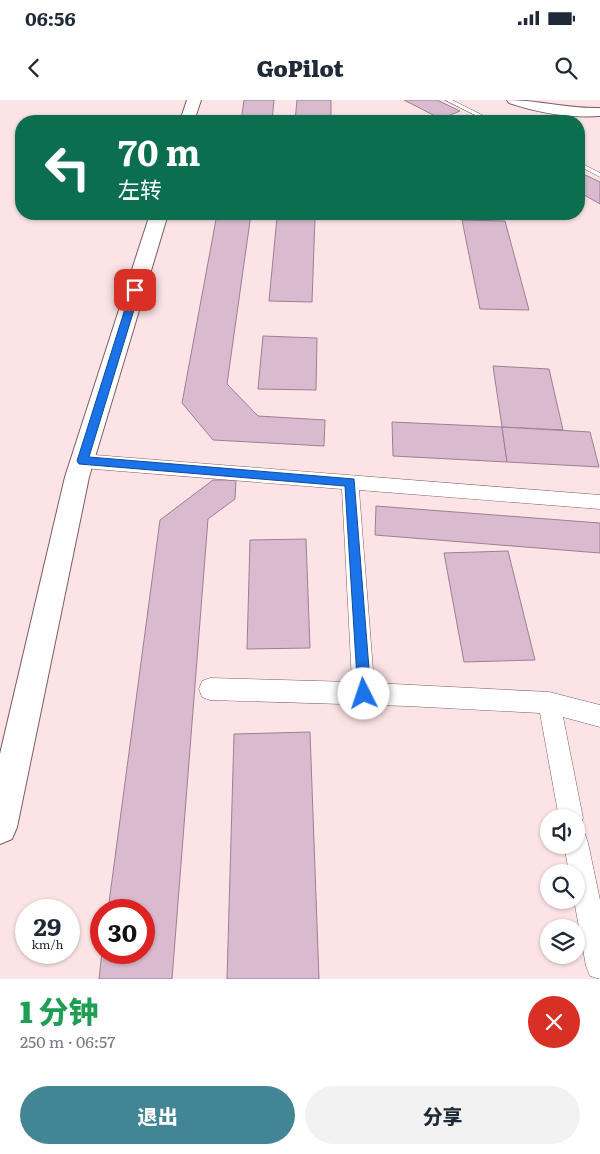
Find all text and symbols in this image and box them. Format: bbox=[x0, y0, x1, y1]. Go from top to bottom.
text: 06:56 bbox=[25, 4, 75, 32]
text: GoPilot bbox=[256, 51, 344, 84]
icon: back bbox=[20, 54, 48, 82]
icon: search bbox=[552, 54, 580, 82]
text: 70 m bbox=[118, 125, 200, 177]
icon: left bbox=[35, 135, 100, 200]
text: 左转 bbox=[118, 172, 162, 205]
pin bbox=[114, 269, 156, 311]
icon: arrive bbox=[121, 276, 149, 304]
position arrow bbox=[337, 667, 389, 719]
map controls bbox=[540, 809, 585, 964]
button: sound bbox=[540, 809, 585, 854]
button: search bbox=[540, 864, 585, 909]
speed limit sign: 30 bbox=[90, 899, 155, 964]
text: 29 bbox=[34, 907, 61, 944]
button: layers bbox=[540, 919, 585, 964]
text: km/h bbox=[32, 935, 63, 953]
text: 1 分钟 bbox=[20, 988, 99, 1032]
button: close bbox=[528, 996, 580, 1048]
text: 250 m · 06:57 bbox=[20, 1029, 115, 1053]
button: 退出 bbox=[20, 1086, 295, 1144]
button: 分享 bbox=[305, 1086, 580, 1144]

